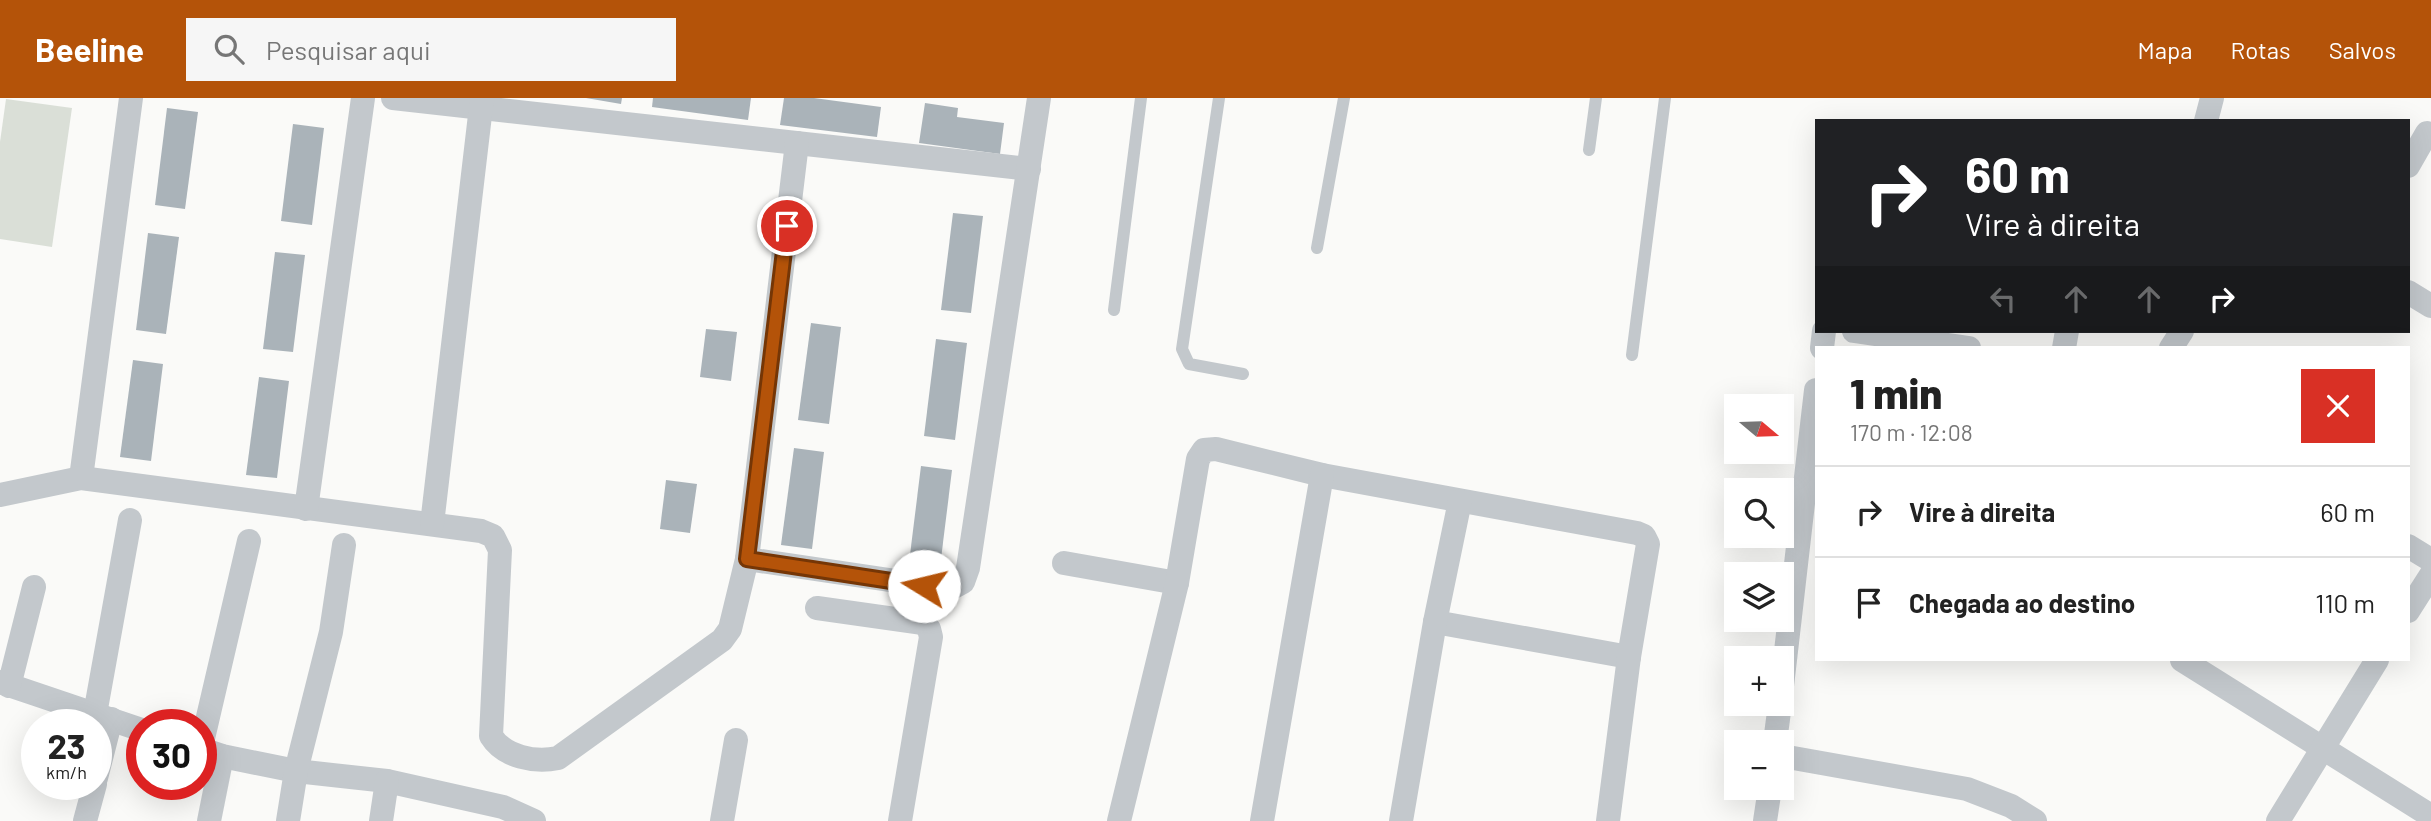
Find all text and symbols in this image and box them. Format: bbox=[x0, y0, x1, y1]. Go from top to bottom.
search box bbox=[186, 18, 676, 81]
text: Beeline bbox=[35, 29, 144, 69]
icon: search bbox=[210, 30, 248, 68]
text: Pesquisar aqui bbox=[266, 34, 431, 65]
text: Mapa bbox=[2138, 35, 2193, 64]
text: Rotas bbox=[2231, 35, 2291, 64]
text: Salvos bbox=[2329, 35, 2396, 64]
text: 60 m bbox=[1965, 144, 2070, 203]
icon: right bbox=[1850, 147, 1941, 238]
pin bbox=[757, 196, 817, 256]
text: Vire à direita bbox=[1965, 204, 2140, 242]
icon: arrive bbox=[768, 207, 806, 245]
icon: left bbox=[1984, 280, 2022, 318]
icon: ahead bbox=[2057, 280, 2095, 318]
icon: ahead bbox=[2130, 280, 2168, 318]
icon: right bbox=[2203, 280, 2241, 318]
text: 1 min bbox=[1850, 367, 1942, 417]
button: close bbox=[2301, 369, 2375, 443]
north arrow bbox=[1724, 394, 1794, 464]
map controls bbox=[1724, 394, 1794, 800]
text: 170 m · 12:08 bbox=[1850, 418, 1973, 446]
button: search bbox=[1724, 478, 1794, 548]
icon: right bbox=[1850, 493, 1888, 531]
text: Vire à direita bbox=[1909, 496, 2055, 527]
text: 60 m bbox=[2320, 496, 2375, 527]
position arrow bbox=[887, 549, 961, 623]
button: layers bbox=[1724, 562, 1794, 632]
icon: arrive bbox=[1850, 584, 1888, 622]
text: Chegada ao destino bbox=[1909, 587, 2135, 618]
text: 110 m bbox=[2315, 587, 2375, 618]
button: + bbox=[1724, 646, 1794, 716]
speed limit sign: 30 bbox=[126, 709, 217, 800]
text: 23 bbox=[47, 724, 86, 766]
button: − bbox=[1724, 730, 1794, 800]
text: km/h bbox=[46, 761, 87, 783]

